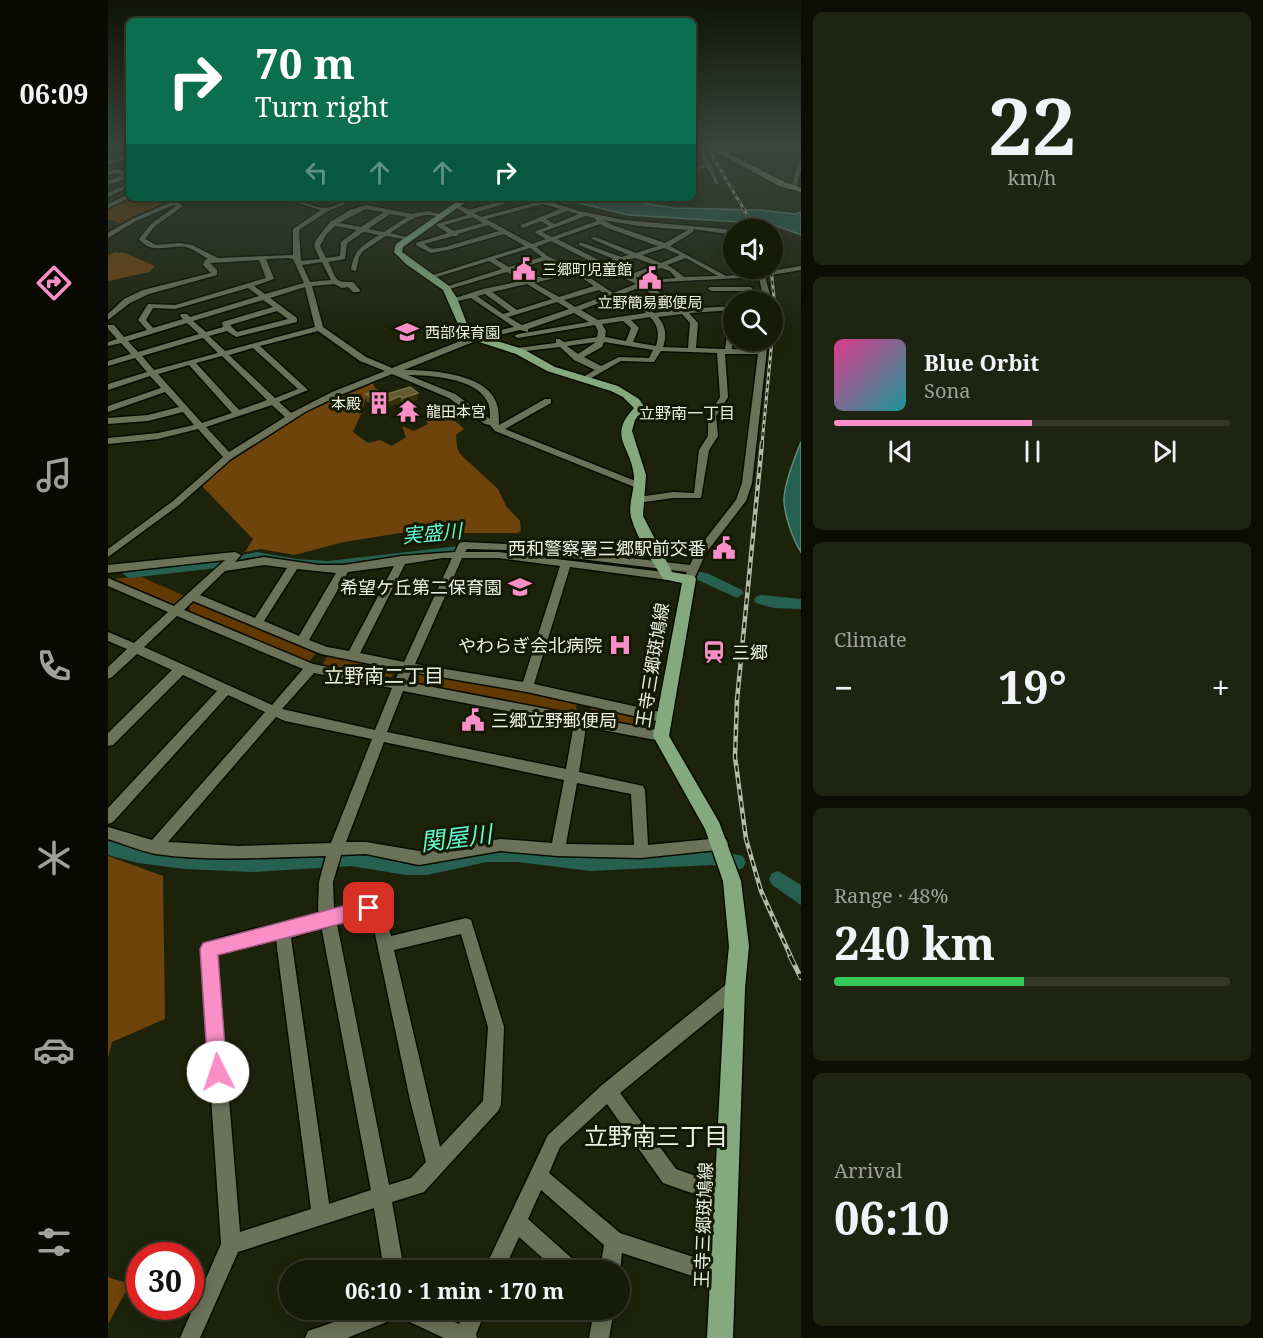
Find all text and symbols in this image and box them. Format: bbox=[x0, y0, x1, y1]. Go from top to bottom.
text: 70 m bbox=[255, 34, 355, 91]
icon: right bbox=[156, 42, 234, 120]
text: 22 bbox=[988, 72, 1076, 178]
text: 06:09 bbox=[19, 75, 89, 112]
text: Turn right bbox=[255, 88, 388, 125]
icon: left bbox=[300, 156, 333, 189]
icon: ahead bbox=[363, 156, 396, 189]
icon: ahead bbox=[426, 156, 459, 189]
icon: right bbox=[489, 156, 522, 189]
text: km/h bbox=[1007, 164, 1057, 191]
map controls bbox=[723, 219, 783, 351]
button: sound bbox=[723, 219, 783, 279]
public building icon: 三郷町児童館 bbox=[511, 256, 537, 282]
place label: 三郷町児童館 bbox=[542, 259, 632, 279]
icon: directions bbox=[33, 262, 75, 304]
public building icon: 立野簡易郵便局 bbox=[637, 265, 663, 291]
button: search bbox=[723, 291, 783, 351]
place label: 立野簡易郵便局 bbox=[597, 292, 703, 312]
school or university icon: 西部保育園 bbox=[394, 319, 420, 345]
place label: 西部保育園 bbox=[425, 322, 500, 342]
text: Blue Orbit bbox=[924, 347, 1039, 377]
text: Sona bbox=[924, 377, 971, 404]
building icon: 本殿 bbox=[366, 390, 392, 416]
place label: 本殿 bbox=[331, 393, 361, 413]
temple icon: 龍田本宮 bbox=[395, 398, 421, 424]
place label: 龍田本宮 bbox=[426, 401, 486, 421]
district label: 立野南一丁目 bbox=[639, 402, 735, 424]
icon: previous bbox=[884, 435, 917, 468]
icon: pause bbox=[1016, 435, 1049, 468]
icon: next bbox=[1148, 435, 1181, 468]
icon: music bbox=[33, 454, 75, 496]
water label: 実盛川 bbox=[401, 517, 465, 549]
public building icon: 西和警察署三郷駅前交番 bbox=[711, 535, 737, 561]
place label: 西和警察署三郷駅前交番 bbox=[508, 536, 706, 560]
school or university icon: 希望ケ丘第二保育園 bbox=[507, 574, 533, 600]
place label: 希望ケ丘第二保育園 bbox=[340, 575, 502, 599]
street label: 王寺三郷斑鳩線 bbox=[630, 601, 674, 729]
text: Climate bbox=[834, 626, 907, 653]
hospital icon: やわらぎ会北病院 bbox=[607, 632, 633, 658]
place label: やわらぎ会北病院 bbox=[458, 633, 602, 657]
station icon: 三郷 bbox=[701, 639, 727, 665]
place label: 三郷 bbox=[732, 640, 768, 664]
icon: phone bbox=[33, 645, 75, 687]
text: 19° bbox=[998, 656, 1067, 717]
district label: 立野南二丁目 bbox=[324, 662, 444, 689]
text: − bbox=[834, 665, 853, 710]
text: + bbox=[1212, 665, 1230, 710]
public building icon: 三郷立野郵便局 bbox=[460, 707, 486, 733]
place label: 三郷立野郵便局 bbox=[491, 708, 617, 732]
water label: 関屋川 bbox=[418, 816, 497, 858]
icon: climate bbox=[33, 837, 75, 879]
pin bbox=[343, 882, 394, 933]
text: Range · 48% bbox=[834, 882, 948, 909]
icon: arrive bbox=[352, 891, 385, 924]
text: 240 km bbox=[834, 912, 995, 973]
icon: car bbox=[33, 1029, 75, 1071]
position arrow bbox=[186, 1040, 250, 1104]
district label: 立野南三丁目 bbox=[584, 1119, 728, 1152]
text: Arrival bbox=[834, 1157, 902, 1184]
street label: 王寺三郷斑鳩線 bbox=[689, 1162, 717, 1288]
text: 06:10 bbox=[834, 1187, 949, 1248]
icon: filters bbox=[33, 1221, 75, 1263]
speed limit sign: 30 bbox=[126, 1242, 204, 1320]
text: 06:10 · 1 min · 170 m bbox=[345, 1275, 564, 1305]

